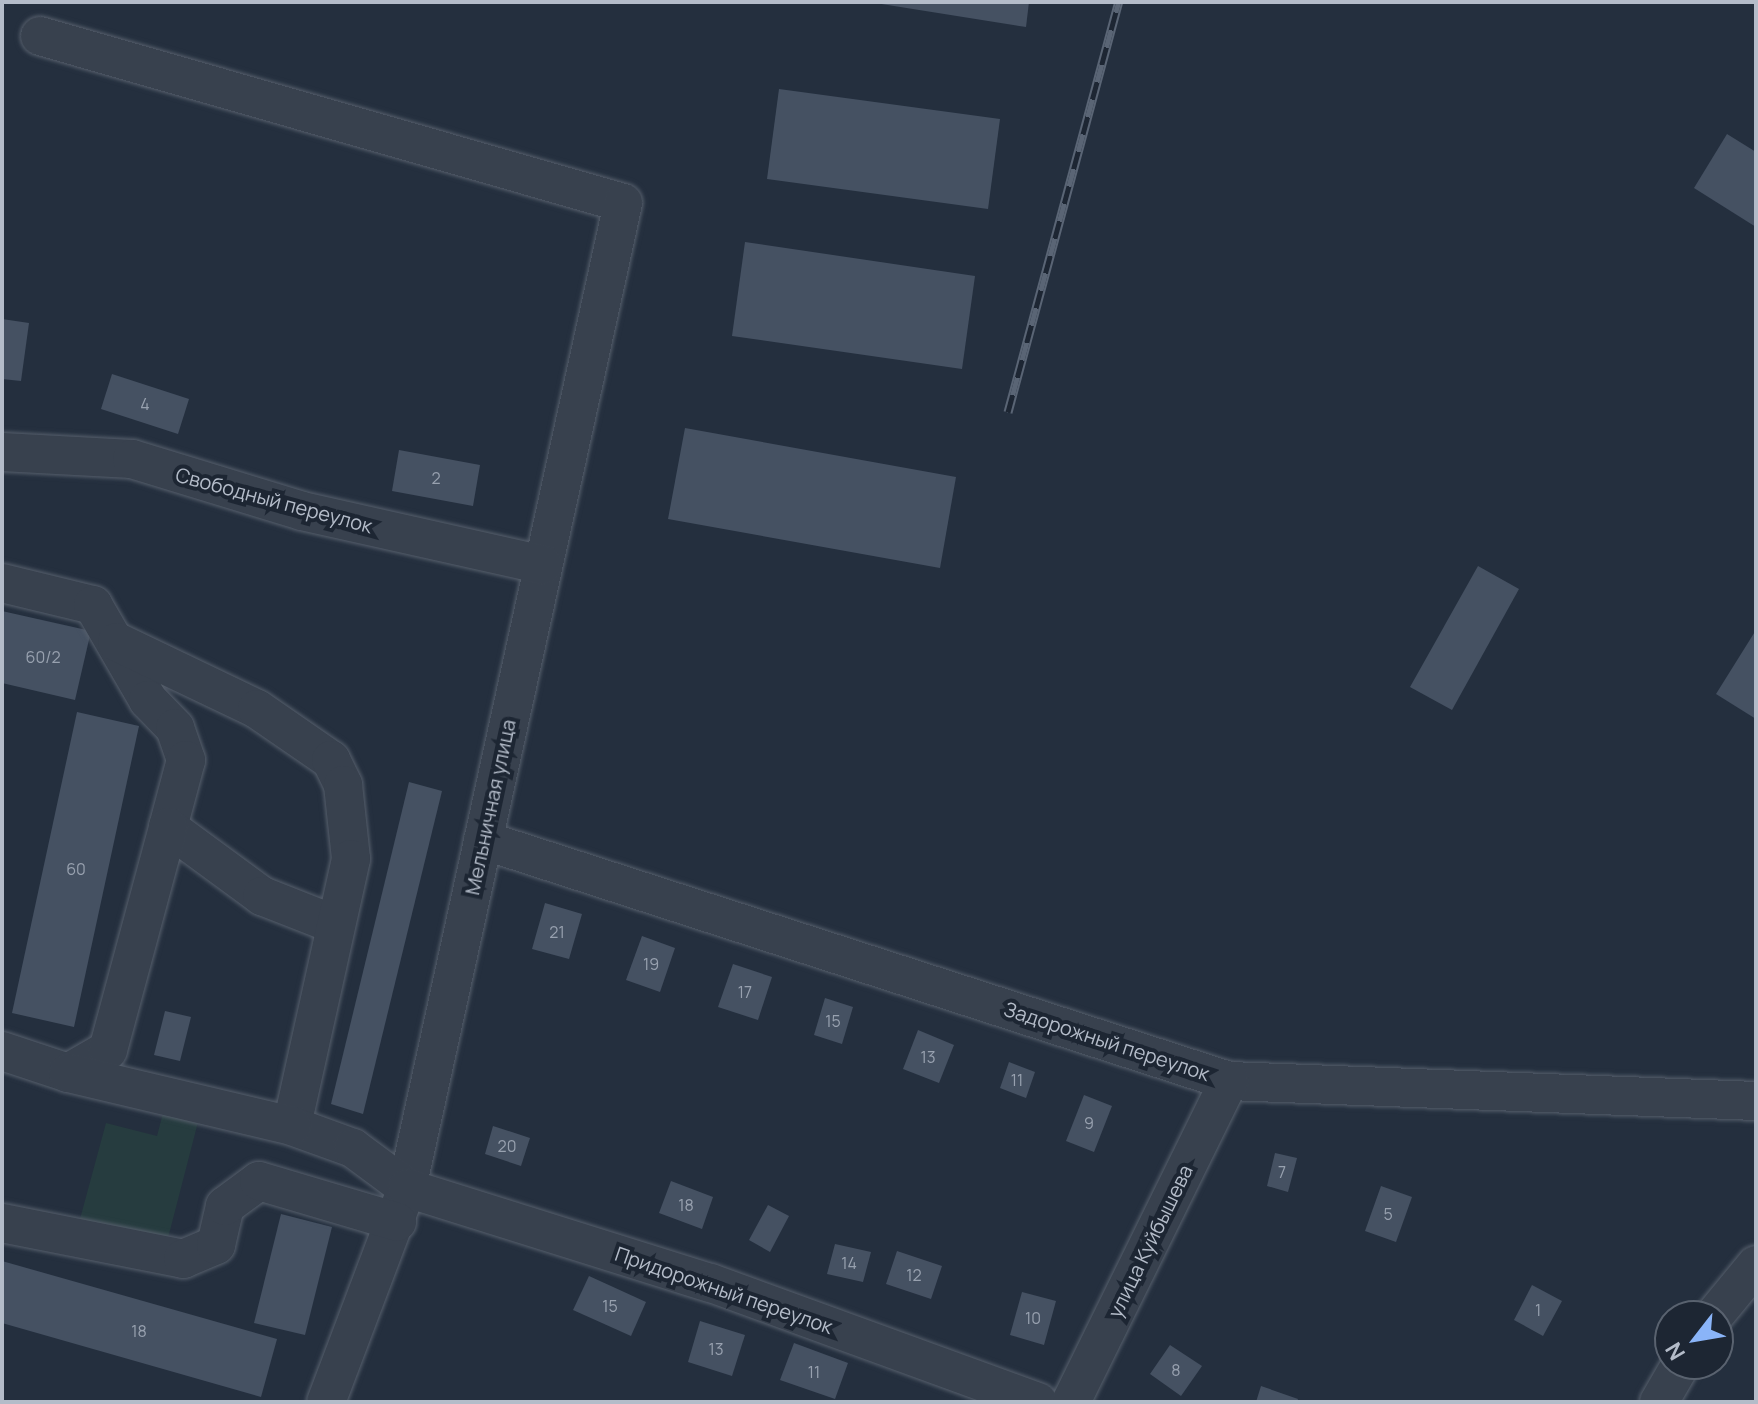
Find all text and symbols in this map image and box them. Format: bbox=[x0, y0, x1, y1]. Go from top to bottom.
house number: 4 bbox=[140, 394, 150, 414]
street label: Свободный переулок bbox=[173, 462, 375, 538]
house number: 2 bbox=[431, 468, 441, 488]
house number: 60/2 bbox=[25, 647, 61, 667]
street label: Мельничная улица bbox=[460, 717, 520, 897]
house number: 60 bbox=[66, 859, 86, 879]
house number: 21 bbox=[549, 922, 565, 942]
house number: 19 bbox=[643, 954, 659, 974]
house number: 17 bbox=[738, 982, 752, 1002]
street label: Задорожный переулок bbox=[1001, 996, 1213, 1086]
house number: 15 bbox=[825, 1011, 841, 1031]
house number: 13 bbox=[920, 1047, 936, 1067]
house number: 11 bbox=[1011, 1070, 1023, 1090]
house number: 9 bbox=[1084, 1113, 1094, 1133]
house number: 20 bbox=[498, 1136, 516, 1156]
street label: улица Куйбышева bbox=[1103, 1161, 1197, 1321]
house number: 7 bbox=[1278, 1162, 1286, 1182]
house number: 18 bbox=[678, 1195, 694, 1215]
house number: 5 bbox=[1383, 1204, 1393, 1224]
street label: Придорожный переулок bbox=[612, 1241, 836, 1339]
house number: 14 bbox=[841, 1253, 857, 1273]
house number: 12 bbox=[906, 1265, 922, 1285]
house number: 15 bbox=[602, 1296, 618, 1316]
house number: 1 bbox=[1535, 1300, 1541, 1320]
north arrow bbox=[1654, 1300, 1734, 1380]
house number: 10 bbox=[1025, 1308, 1041, 1328]
house number: 18 bbox=[131, 1321, 147, 1341]
text: N bbox=[1658, 1337, 1692, 1366]
house number: 13 bbox=[708, 1339, 724, 1359]
house number: 8 bbox=[1171, 1360, 1181, 1380]
house number: 11 bbox=[808, 1362, 820, 1382]

